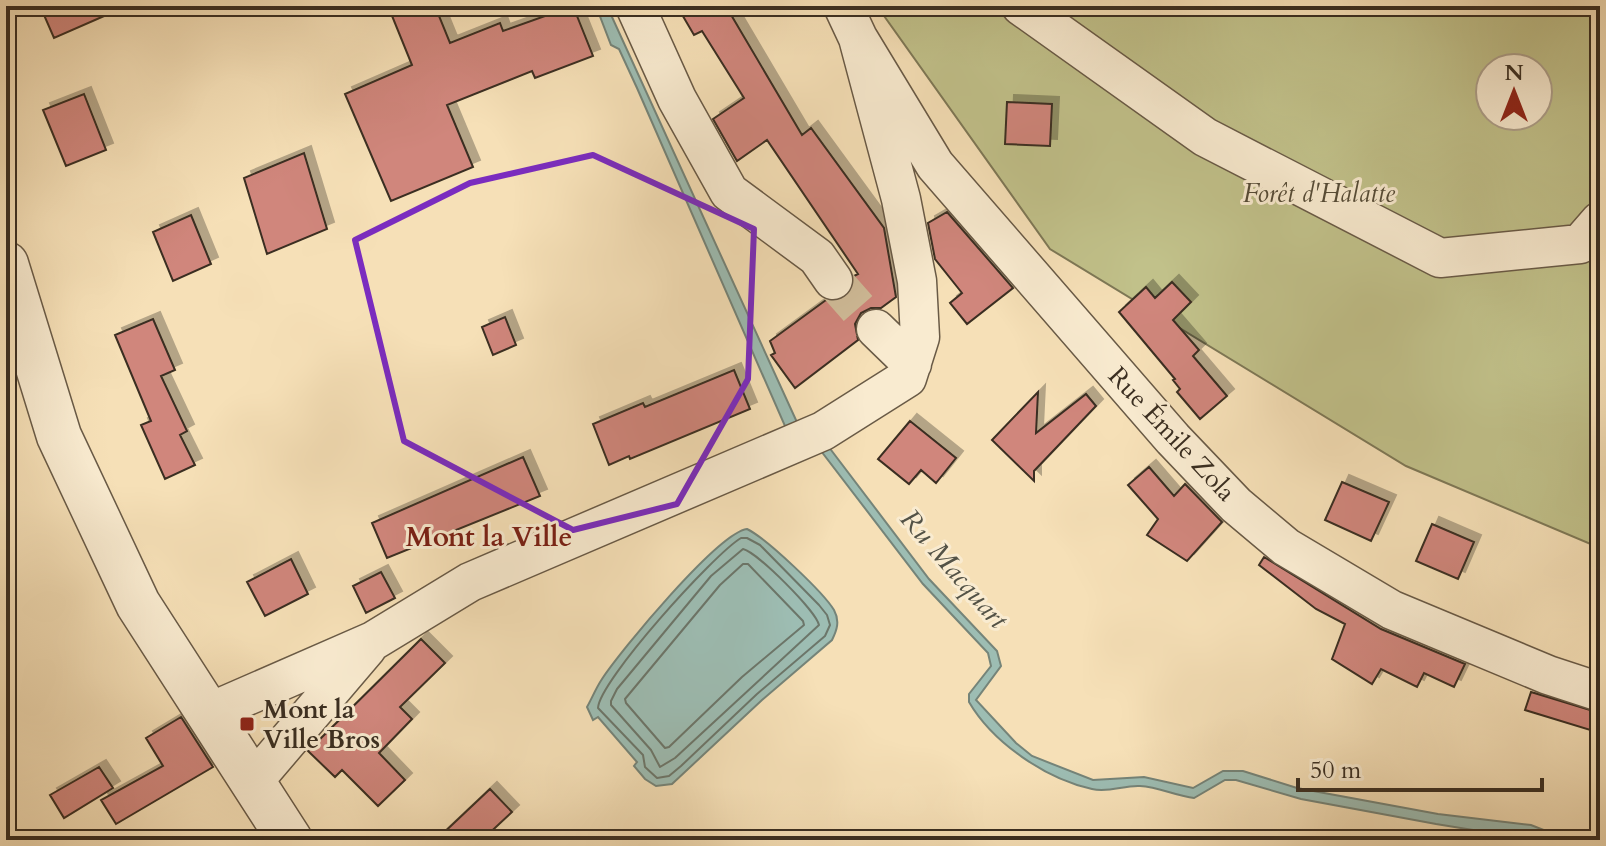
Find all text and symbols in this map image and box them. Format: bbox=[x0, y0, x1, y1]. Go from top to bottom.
north arrow bbox=[1474, 52, 1554, 132]
text: N bbox=[1504, 58, 1524, 88]
park label: Forêt d'Halatte bbox=[1243, 176, 1396, 211]
street label: Rue Émile Zola bbox=[1100, 359, 1244, 509]
water label: Ru Macquart bbox=[892, 501, 1017, 638]
district label: Mont la Ville bbox=[406, 518, 572, 556]
place label: Mont la Ville Bros bbox=[263, 692, 380, 757]
marker: Mont la Ville Bros bbox=[238, 715, 256, 733]
scale bar bbox=[1298, 742, 1542, 792]
text: 50 m bbox=[1310, 754, 1362, 787]

